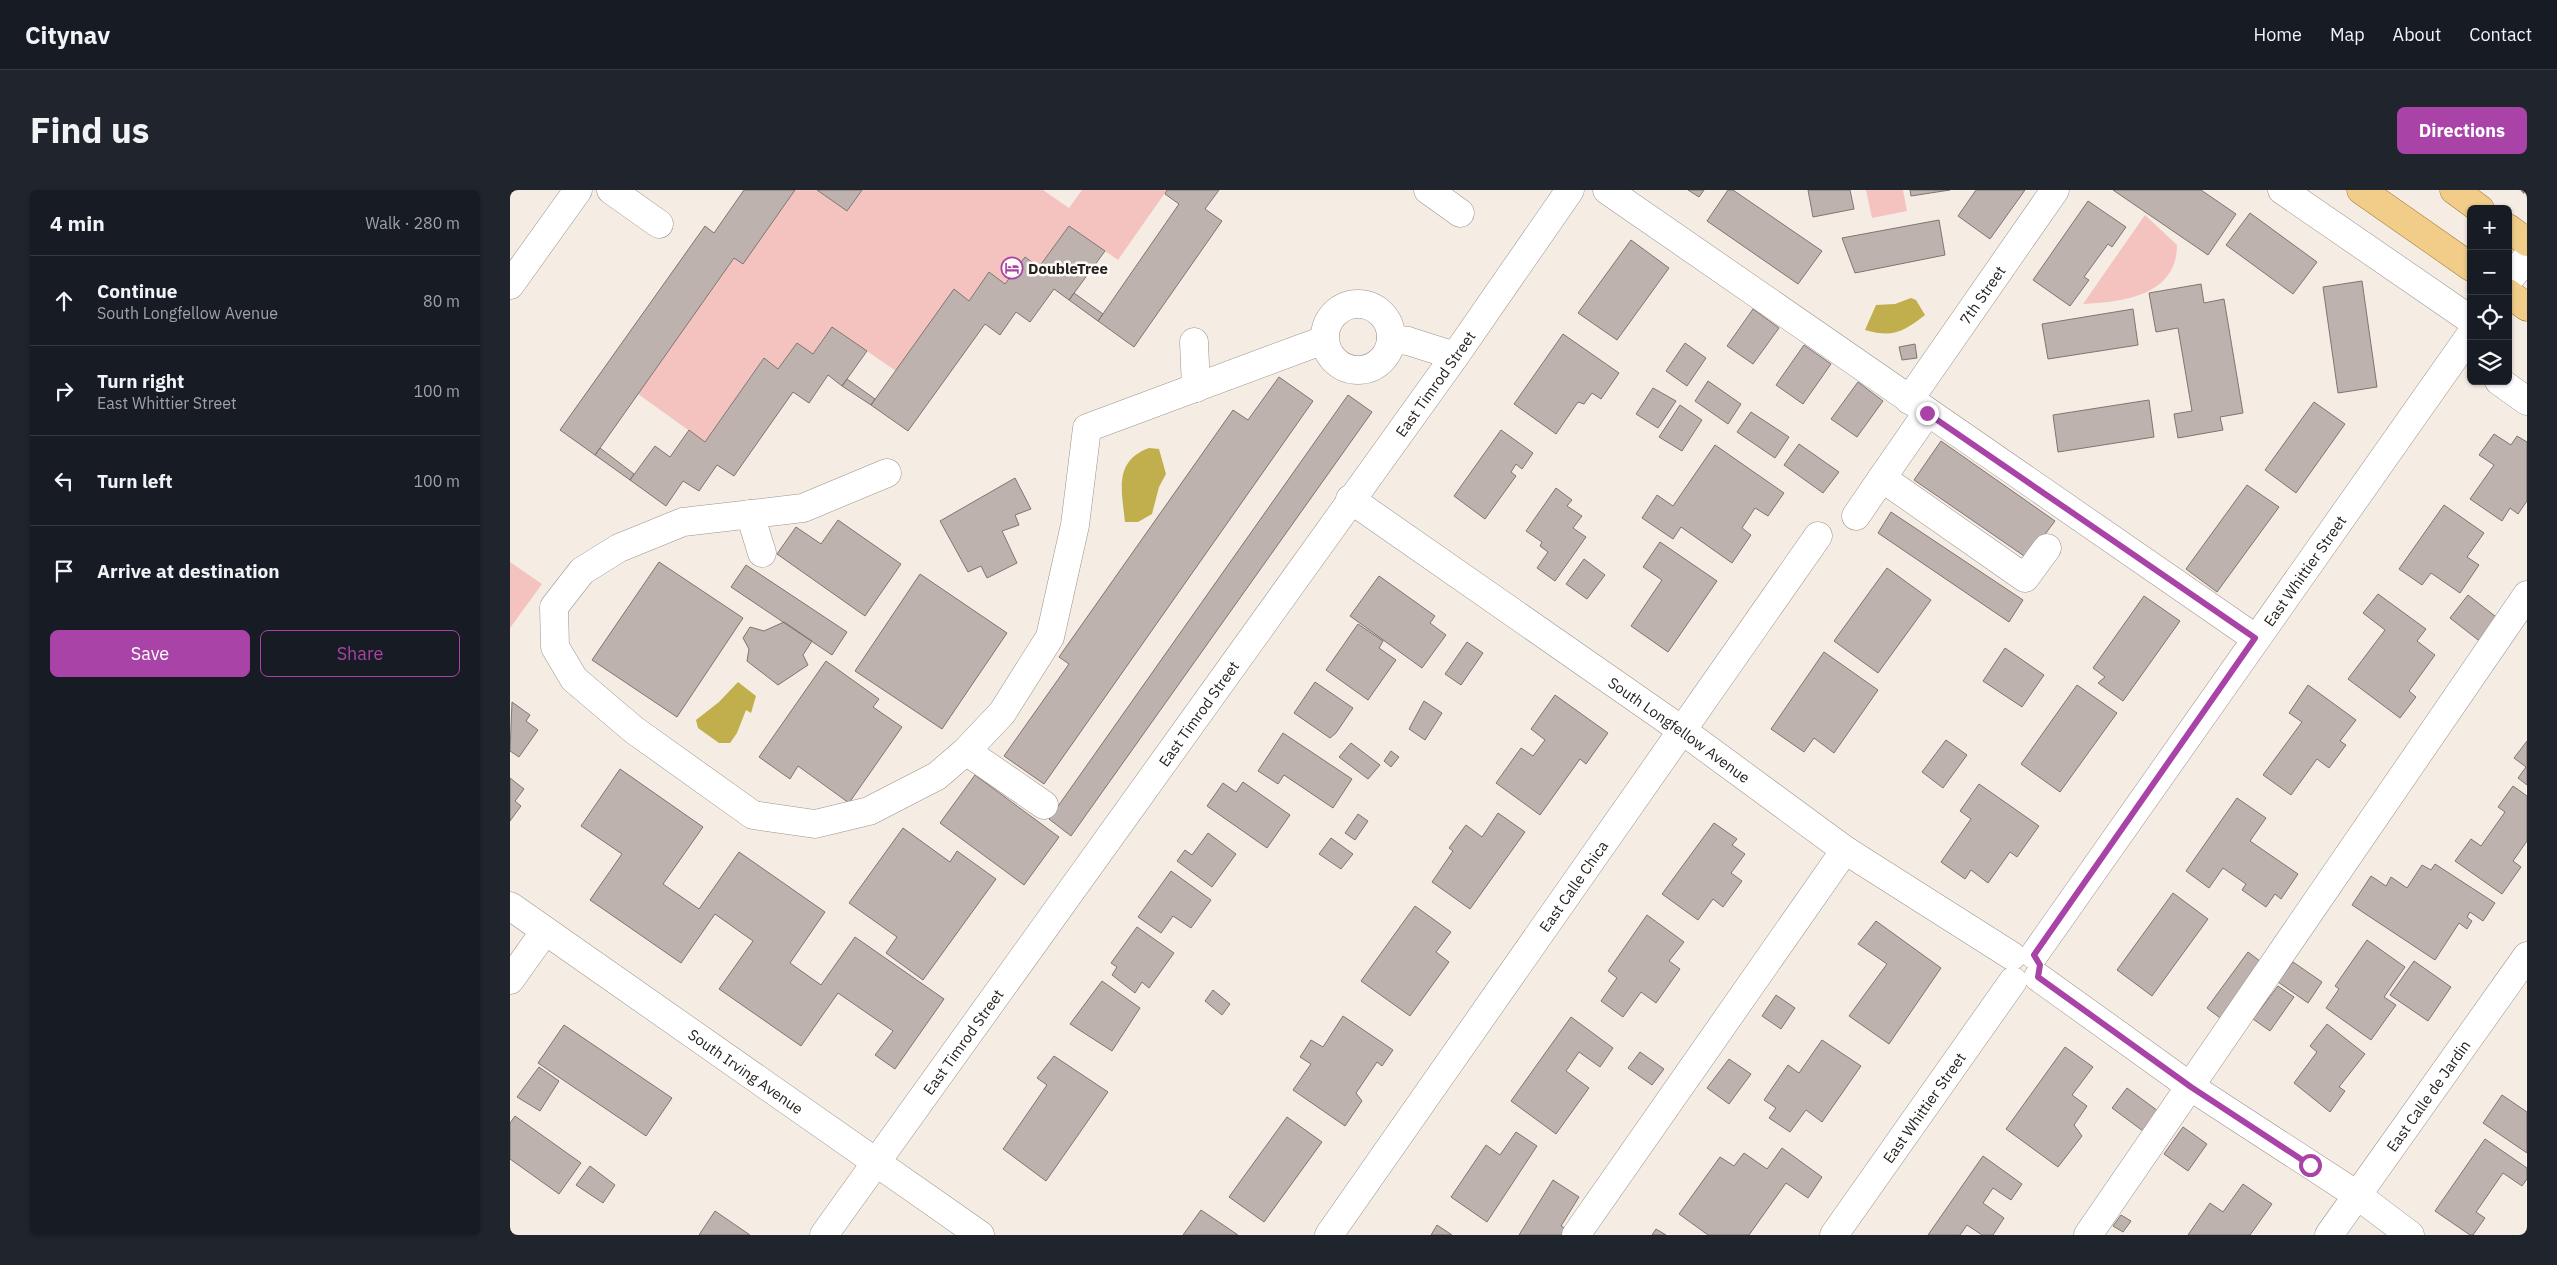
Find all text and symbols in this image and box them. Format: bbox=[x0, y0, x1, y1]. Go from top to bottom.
text: Citynav bbox=[25, 19, 110, 51]
text: Home bbox=[2254, 23, 2302, 46]
text: Map bbox=[2330, 23, 2365, 46]
text: About bbox=[2393, 23, 2441, 46]
text: Contact bbox=[2469, 23, 2532, 46]
text: Find us bbox=[30, 107, 149, 153]
button: Directions bbox=[2397, 107, 2527, 154]
map controls bbox=[2467, 205, 2512, 385]
button: + bbox=[2467, 205, 2512, 250]
text: 4 min bbox=[50, 209, 105, 237]
text: Walk · 280 m bbox=[365, 213, 460, 233]
button: − bbox=[2467, 250, 2512, 295]
hotel icon: DoubleTree bbox=[1000, 256, 1024, 280]
place label: DoubleTree bbox=[1028, 259, 1108, 278]
street label: 7th Street bbox=[1955, 262, 2009, 328]
text: Continue bbox=[97, 279, 177, 303]
icon: ahead bbox=[50, 287, 78, 315]
text: 80 m bbox=[423, 291, 460, 311]
button: locate bbox=[2467, 295, 2512, 340]
text: South Longfellow Avenue bbox=[97, 303, 278, 323]
street label: East Timrod Street bbox=[1391, 327, 1479, 440]
button: layers bbox=[2467, 340, 2512, 385]
text: Turn right bbox=[97, 369, 184, 393]
icon: right bbox=[50, 377, 78, 405]
text: 100 m bbox=[413, 381, 460, 401]
text: East Whittier Street bbox=[97, 393, 237, 413]
route end bbox=[1916, 402, 1939, 425]
icon: left bbox=[50, 467, 78, 495]
text: Turn left bbox=[97, 469, 173, 493]
text: 100 m bbox=[413, 471, 460, 491]
street label: East Whittier Street bbox=[2259, 512, 2350, 630]
icon: arrive bbox=[50, 557, 78, 585]
text: Arrive at destination bbox=[97, 559, 280, 583]
button: Save bbox=[50, 630, 250, 677]
button: Share bbox=[260, 630, 460, 677]
street label: East Timrod Street bbox=[1154, 657, 1243, 770]
street label: South Longfellow Avenue bbox=[1605, 672, 1754, 787]
street label: East Calle Chica bbox=[1535, 837, 1612, 935]
street label: East Timrod Street bbox=[918, 985, 1007, 1098]
street label: South Irving Avenue bbox=[685, 1024, 807, 1118]
street label: East Calle de Jardin bbox=[2382, 1036, 2474, 1155]
street label: East Whittier Street bbox=[1878, 1048, 1969, 1167]
route start bbox=[2299, 1154, 2322, 1177]

